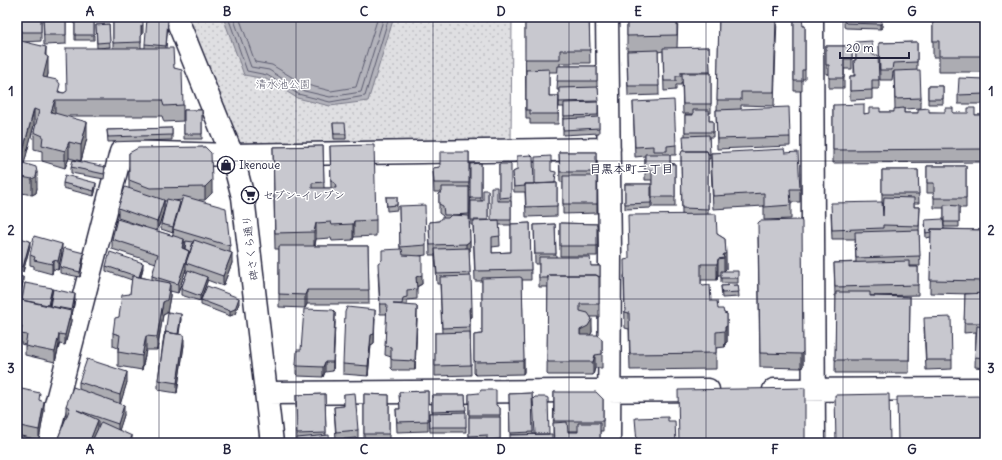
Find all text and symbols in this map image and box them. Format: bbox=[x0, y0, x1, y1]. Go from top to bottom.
text: A bbox=[86, 3, 95, 20]
text: B bbox=[223, 3, 232, 20]
text: C bbox=[360, 3, 369, 20]
text: D bbox=[496, 3, 506, 20]
text: E bbox=[634, 3, 642, 20]
text: F bbox=[771, 3, 779, 20]
text: G bbox=[907, 3, 917, 20]
scale bar bbox=[840, 34, 909, 60]
text: 20 m bbox=[846, 40, 874, 55]
park label: 清水池公園 bbox=[256, 77, 311, 91]
text: 1 bbox=[8, 83, 14, 100]
text: 1 bbox=[988, 83, 994, 100]
shop icon: Ikenoue bbox=[216, 155, 236, 175]
place label: Ikenoue bbox=[239, 158, 280, 172]
district label: 目黒本町二丁目 bbox=[589, 161, 673, 176]
supermarket icon: セブン-イレブン bbox=[240, 185, 260, 205]
place label: セブン-イレブン bbox=[263, 188, 345, 202]
street label: 碑さくら通り bbox=[239, 214, 261, 282]
text: 2 bbox=[7, 222, 15, 239]
text: 2 bbox=[987, 222, 995, 239]
text: 3 bbox=[7, 360, 15, 377]
text: 3 bbox=[987, 360, 995, 377]
text: A bbox=[86, 441, 95, 458]
text: B bbox=[223, 441, 232, 458]
text: C bbox=[360, 441, 369, 458]
text: D bbox=[496, 441, 506, 458]
text: E bbox=[634, 441, 642, 458]
text: F bbox=[771, 441, 779, 458]
text: G bbox=[907, 441, 917, 458]

